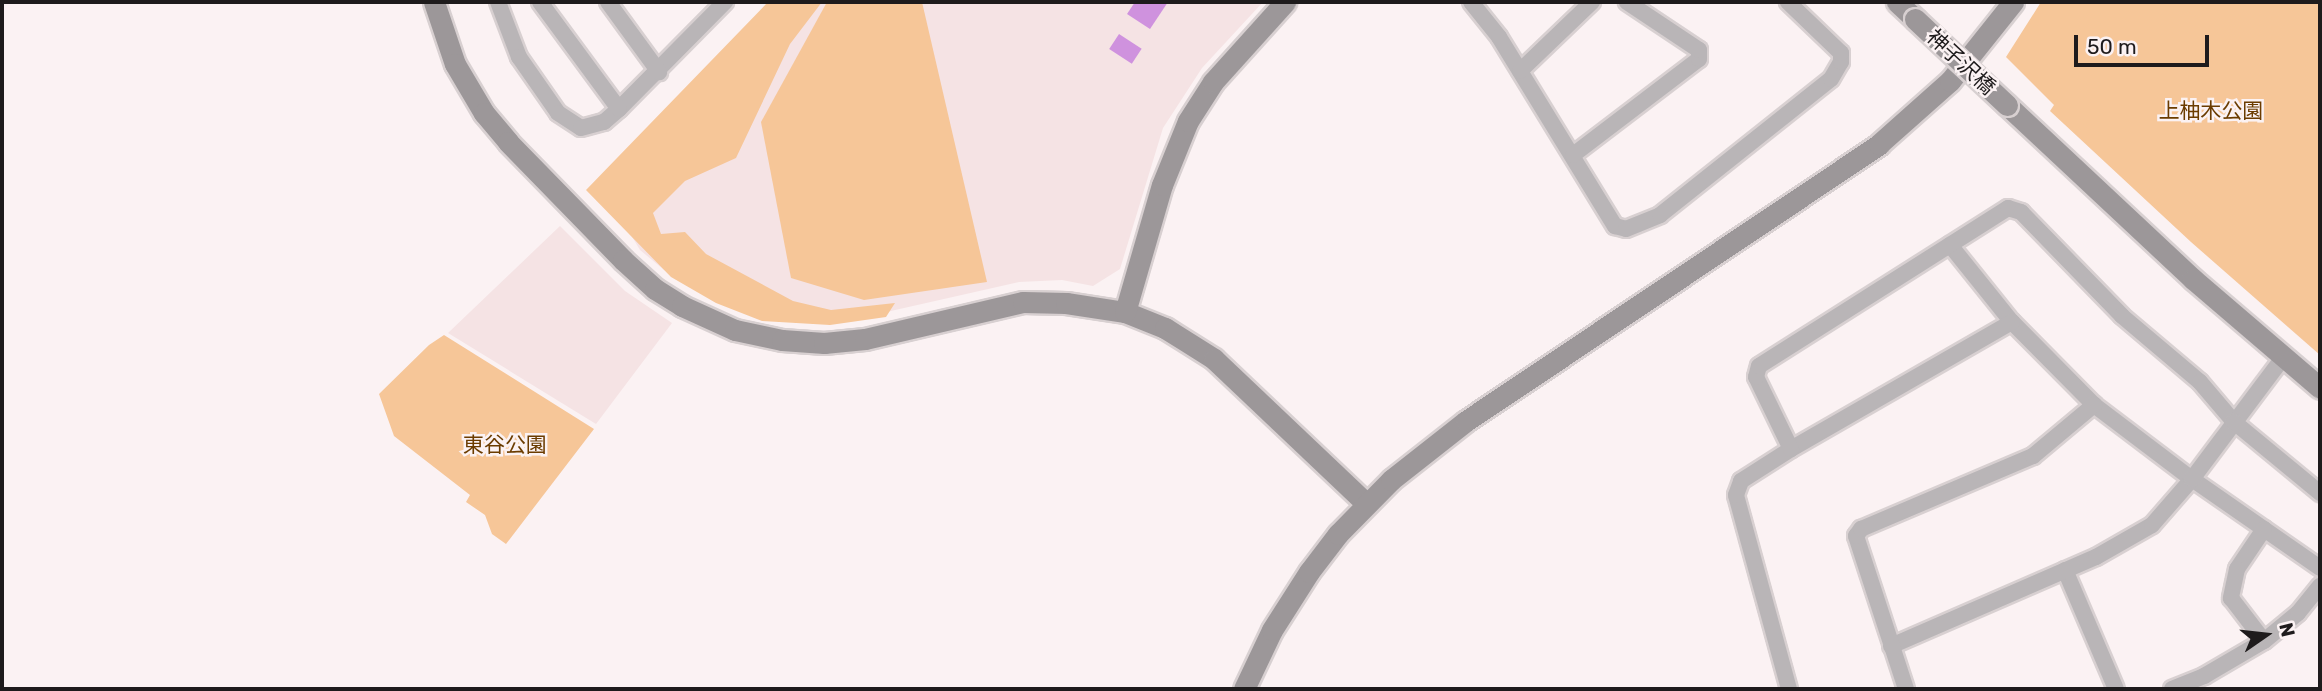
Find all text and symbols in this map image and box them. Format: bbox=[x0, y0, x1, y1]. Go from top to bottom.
scale bar bbox=[2077, 21, 2212, 65]
street label: 神子沢橋 bbox=[1922, 24, 2000, 100]
text: 50 m bbox=[2087, 34, 2137, 59]
park label: 上柚木公園 bbox=[2159, 98, 2263, 124]
park label: 東谷公園 bbox=[463, 432, 547, 458]
north arrow bbox=[2231, 600, 2301, 670]
text: N bbox=[2274, 620, 2300, 639]

